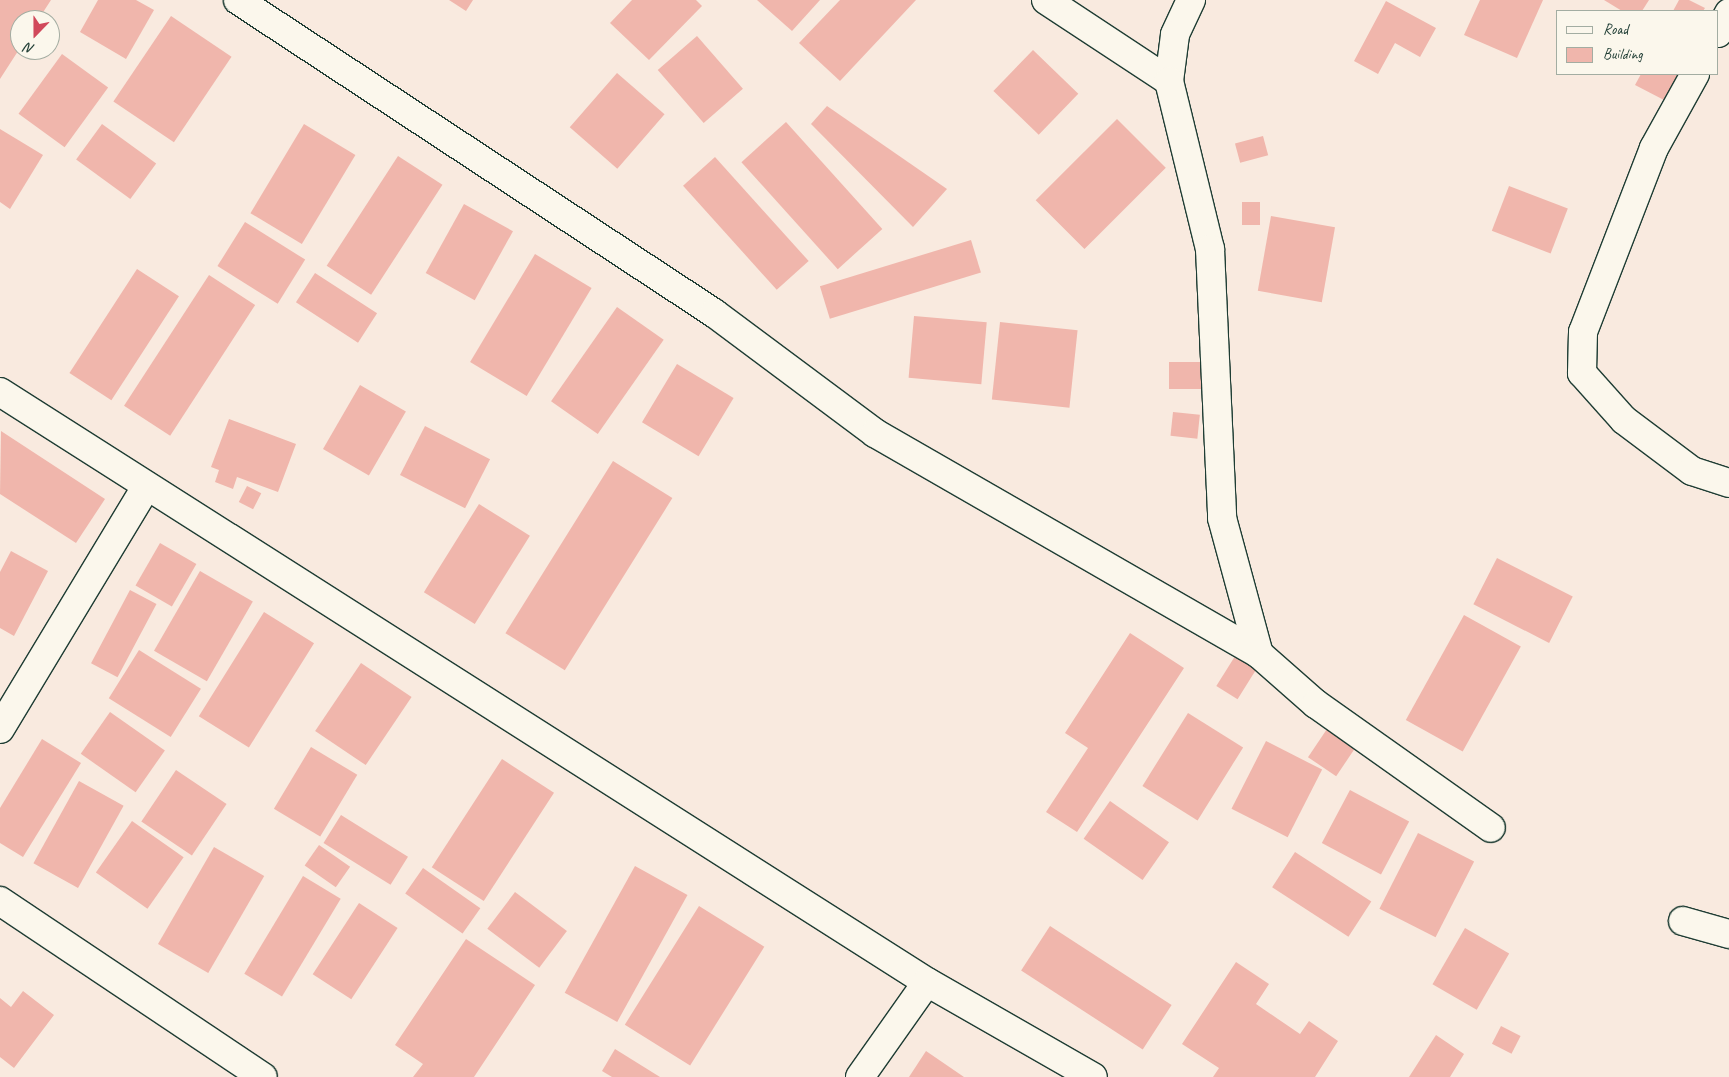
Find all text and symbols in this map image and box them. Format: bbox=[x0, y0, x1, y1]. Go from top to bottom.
north arrow bbox=[10, 10, 60, 60]
legend bbox=[1556, 10, 1719, 75]
text: Road bbox=[1603, 20, 1628, 39]
text: N bbox=[22, 39, 37, 58]
text: Building bbox=[1603, 45, 1642, 64]

